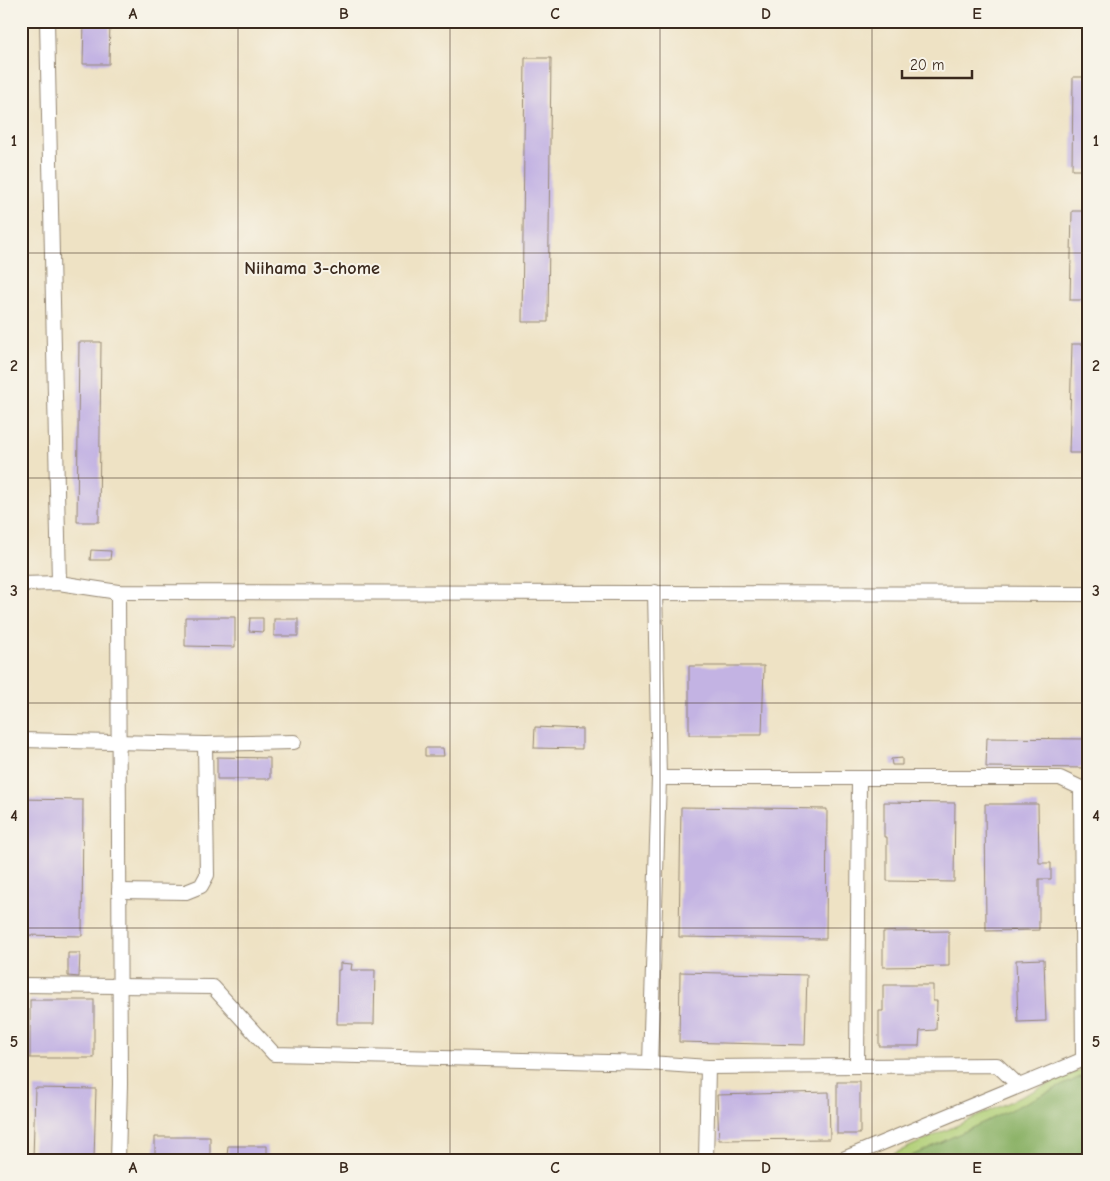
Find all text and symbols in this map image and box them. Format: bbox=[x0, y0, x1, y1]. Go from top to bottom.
text: A bbox=[129, 5, 138, 23]
text: B bbox=[339, 5, 349, 23]
text: C bbox=[550, 5, 560, 23]
text: D bbox=[761, 5, 771, 23]
text: E bbox=[972, 5, 982, 23]
scale bar bbox=[902, 48, 972, 80]
text: 20 m bbox=[910, 56, 944, 74]
text: 1 bbox=[11, 132, 17, 150]
text: 1 bbox=[1093, 132, 1099, 150]
district label: Niihama 3-chome bbox=[244, 258, 380, 279]
text: 2 bbox=[10, 357, 18, 375]
text: 2 bbox=[1092, 357, 1100, 375]
text: 3 bbox=[10, 582, 18, 600]
text: 3 bbox=[1092, 582, 1100, 600]
text: 4 bbox=[10, 807, 18, 825]
text: 4 bbox=[1092, 807, 1100, 825]
text: 5 bbox=[10, 1033, 18, 1051]
text: 5 bbox=[1092, 1033, 1100, 1051]
text: A bbox=[129, 1159, 138, 1177]
text: B bbox=[339, 1159, 349, 1177]
text: C bbox=[550, 1159, 560, 1177]
text: D bbox=[761, 1159, 771, 1177]
text: E bbox=[972, 1159, 982, 1177]

